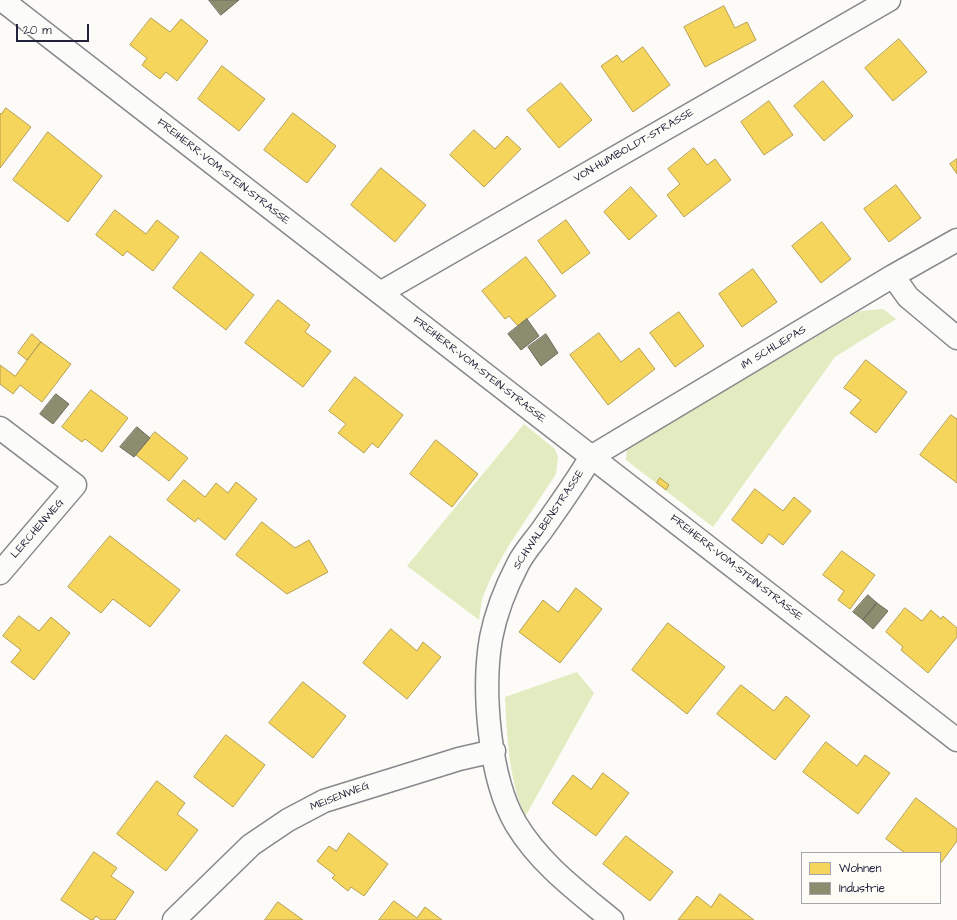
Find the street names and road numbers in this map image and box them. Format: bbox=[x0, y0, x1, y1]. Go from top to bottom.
street label: VON-HUMBOLDT-STRASSE bbox=[572, 106, 696, 186]
street label: FREIHERR-VOM-STEIN-STRASSE bbox=[154, 116, 292, 228]
street label: FREIHERR-VOM-STEIN-STRASSE bbox=[410, 314, 548, 426]
street label: IM SCHLIEPAS bbox=[739, 323, 809, 373]
street label: SCHWALBENSTRASSE bbox=[511, 468, 587, 572]
street label: LERCHENWEG bbox=[9, 497, 67, 561]
street label: FREIHERR-VOM-STEIN-STRASSE bbox=[667, 512, 805, 624]
street label: MEISENWEG bbox=[309, 780, 371, 814]

